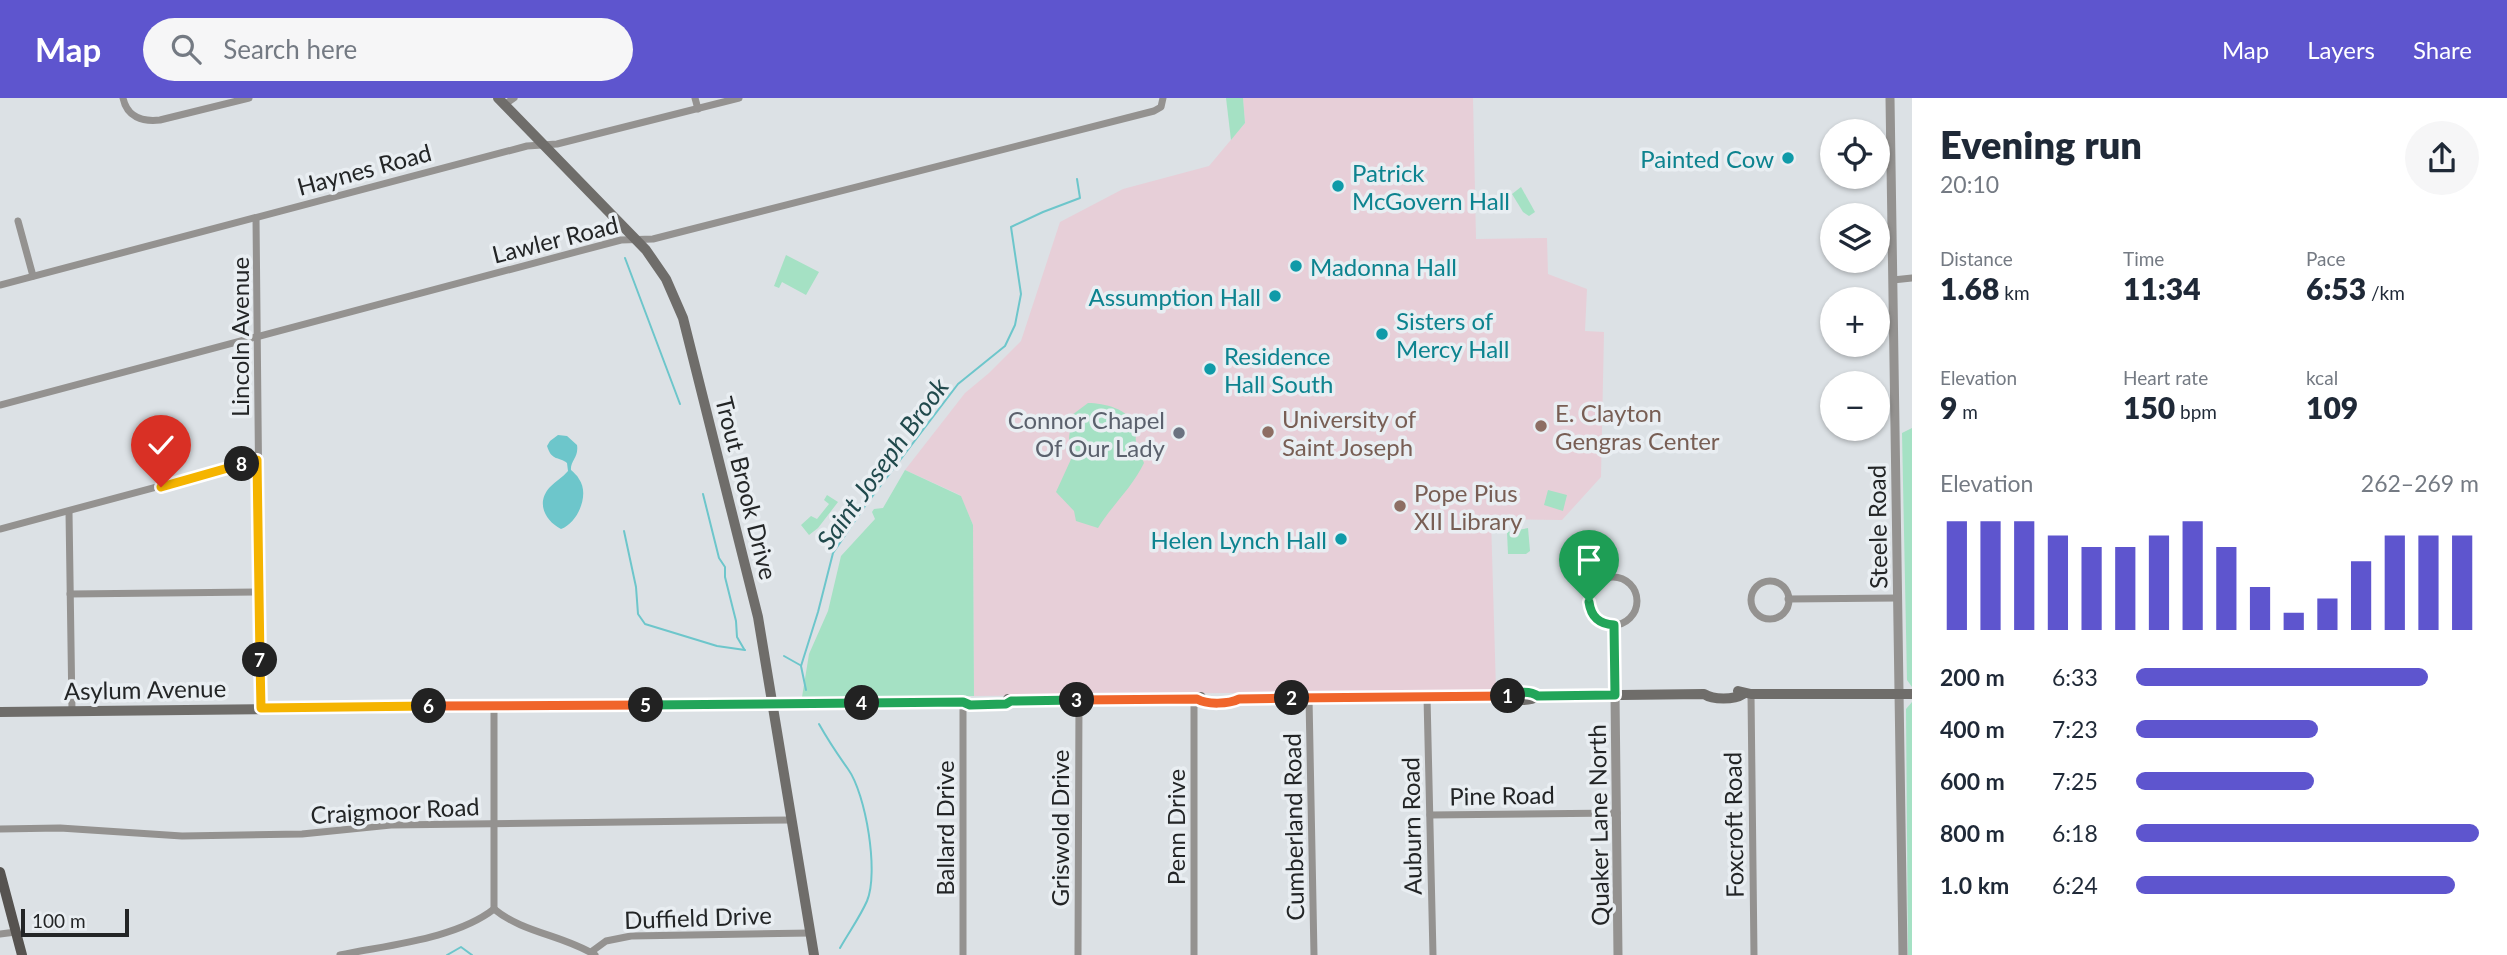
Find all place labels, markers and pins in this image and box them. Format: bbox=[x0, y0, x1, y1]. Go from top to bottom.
place label: Painted Cow bbox=[1640, 144, 1774, 173]
marker: Painted Cow bbox=[1780, 150, 1796, 166]
place label: Patrick McGovern Hall bbox=[1352, 158, 1510, 215]
marker: Patrick McGovern Hall bbox=[1330, 178, 1346, 194]
place label: Madonna Hall bbox=[1310, 252, 1457, 281]
marker: Madonna Hall bbox=[1288, 258, 1304, 274]
place label: Assumption Hall bbox=[1088, 282, 1261, 311]
marker: Assumption Hall bbox=[1267, 288, 1283, 304]
place label: Sisters of Mercy Hall bbox=[1396, 306, 1509, 363]
marker: Sisters of Mercy Hall bbox=[1374, 326, 1390, 342]
place label: Residence Hall South bbox=[1224, 341, 1333, 398]
marker: Residence Hall South bbox=[1202, 361, 1218, 377]
place label: E. Clayton Gengras Center bbox=[1555, 398, 1720, 455]
place label: University of Saint Joseph bbox=[1282, 404, 1417, 461]
place label: Connor Chapel Of Our Lady bbox=[1008, 405, 1166, 462]
pin bbox=[131, 415, 191, 487]
marker: E. Clayton Gengras Center bbox=[1533, 418, 1549, 434]
marker: University of Saint Joseph bbox=[1260, 424, 1276, 440]
marker: Connor Chapel Of Our Lady bbox=[1171, 425, 1187, 441]
pin: 8 bbox=[224, 446, 260, 482]
place label: Pope Pius XII Library bbox=[1414, 478, 1523, 535]
marker: Pope Pius XII Library bbox=[1392, 498, 1408, 514]
place label: Helen Lynch Hall bbox=[1150, 525, 1327, 554]
pin bbox=[1559, 530, 1619, 602]
marker: Helen Lynch Hall bbox=[1333, 531, 1349, 547]
pin: 7 bbox=[243, 642, 278, 678]
pin: 1 bbox=[1490, 678, 1526, 714]
pin: 2 bbox=[1274, 680, 1310, 716]
pin: 3 bbox=[1060, 682, 1094, 718]
pin: 4 bbox=[844, 686, 880, 720]
pin: 6 bbox=[412, 688, 446, 724]
pin: 5 bbox=[628, 688, 664, 722]

